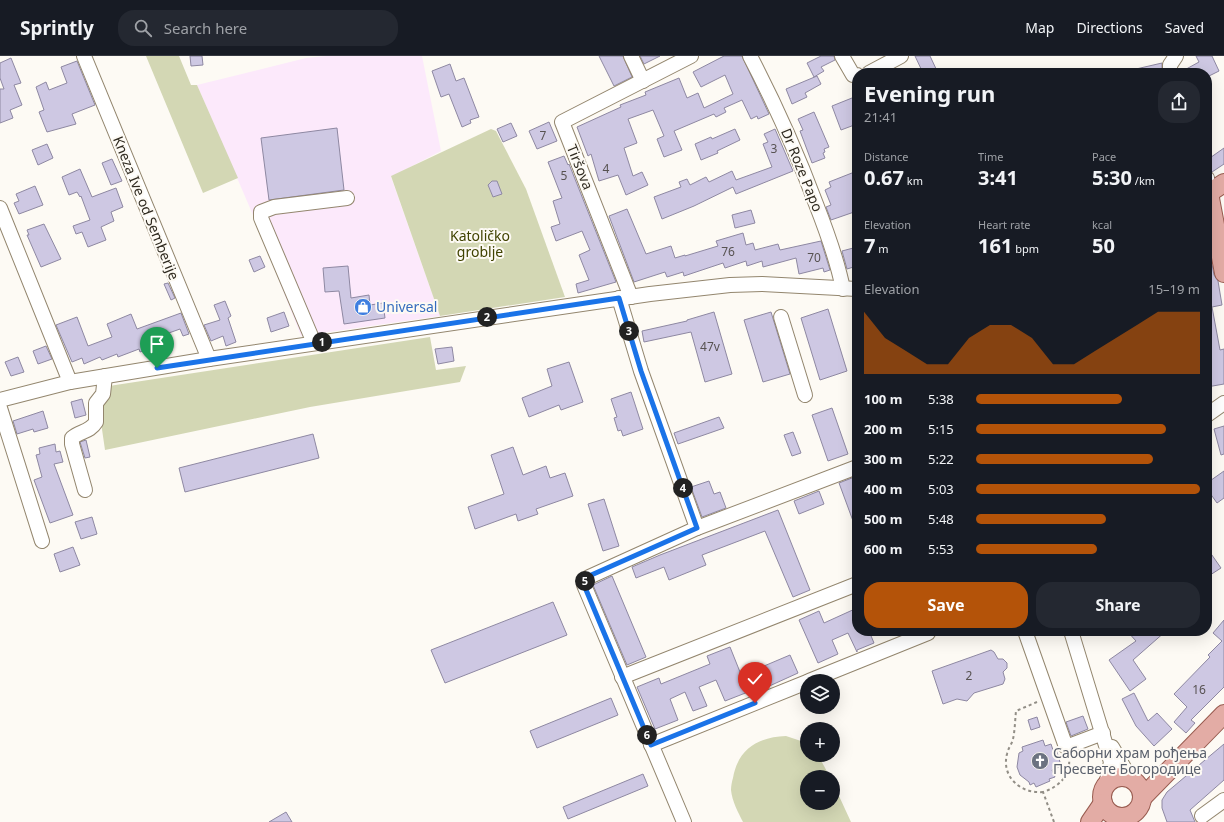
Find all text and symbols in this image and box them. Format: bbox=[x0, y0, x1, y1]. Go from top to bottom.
search box bbox=[118, 10, 398, 46]
text: Sprintly bbox=[20, 15, 94, 41]
icon: search bbox=[132, 17, 154, 39]
text: Search here bbox=[164, 18, 247, 38]
text: Map bbox=[1025, 18, 1054, 37]
text: Directions bbox=[1076, 18, 1143, 37]
text: Saved bbox=[1165, 18, 1204, 37]
text: Evening run bbox=[864, 78, 995, 108]
button: share bbox=[1158, 81, 1200, 123]
text: 21:41 bbox=[864, 108, 897, 126]
street label: Dr Roze Papo bbox=[777, 125, 828, 214]
house number: 7 bbox=[540, 127, 547, 144]
street label: Kneza Ive od Semberije bbox=[109, 133, 184, 283]
house number: 3 bbox=[771, 140, 778, 157]
street label: Tiršova bbox=[563, 141, 598, 192]
text: Distance bbox=[864, 149, 909, 164]
text: Time bbox=[978, 149, 1003, 164]
text: Pace bbox=[1092, 149, 1116, 164]
house number: 4 bbox=[603, 160, 610, 177]
text: 0.67 bbox=[864, 164, 904, 191]
text: 3:41 bbox=[978, 164, 1018, 191]
text: 5:30 bbox=[1092, 164, 1132, 191]
house number: 5 bbox=[561, 167, 568, 184]
text: km bbox=[904, 173, 923, 188]
text: /km bbox=[1132, 173, 1155, 188]
text: Elevation bbox=[864, 217, 911, 232]
text: Heart rate bbox=[978, 217, 1031, 232]
text: kcal bbox=[1092, 217, 1112, 232]
park label: Katoličko groblje bbox=[450, 226, 510, 261]
text: 7 bbox=[864, 232, 875, 259]
text: 161 bbox=[978, 232, 1012, 259]
text: 50 bbox=[1092, 232, 1115, 259]
text: m bbox=[875, 241, 889, 256]
text: bpm bbox=[1012, 241, 1039, 256]
house number: 76 bbox=[721, 243, 735, 260]
house number: 70 bbox=[807, 249, 821, 266]
text: Elevation bbox=[864, 280, 920, 298]
text: 15–19 m bbox=[1148, 280, 1200, 298]
shop icon: Universal bbox=[353, 297, 373, 317]
place label: Universal bbox=[376, 297, 437, 316]
pin: 2 bbox=[477, 307, 497, 327]
text: 2 bbox=[484, 309, 490, 324]
pin: 3 bbox=[619, 321, 639, 341]
text: 3 bbox=[626, 323, 632, 338]
pin bbox=[140, 327, 174, 368]
pin: 1 bbox=[312, 332, 332, 352]
icon: arrive bbox=[146, 333, 168, 355]
text: 1 bbox=[319, 334, 325, 349]
house number: 47v bbox=[700, 338, 721, 355]
text: 100 m bbox=[864, 390, 902, 408]
text: 5:38 bbox=[928, 390, 954, 408]
text: 200 m bbox=[864, 420, 902, 438]
text: 5:15 bbox=[928, 420, 954, 438]
text: 300 m bbox=[864, 450, 902, 468]
text: 5:22 bbox=[928, 450, 954, 468]
pin: 4 bbox=[673, 478, 693, 498]
text: 4 bbox=[680, 480, 686, 495]
text: 400 m bbox=[864, 480, 902, 498]
text: 5:03 bbox=[928, 480, 954, 498]
text: 500 m bbox=[864, 510, 902, 528]
text: 5:48 bbox=[928, 510, 954, 528]
text: 600 m bbox=[864, 540, 902, 558]
text: 5:53 bbox=[928, 540, 954, 558]
pin: 5 bbox=[575, 571, 595, 591]
text: 5 bbox=[582, 573, 588, 588]
button: Save bbox=[864, 582, 1028, 628]
button: Share bbox=[1036, 582, 1200, 628]
pin bbox=[738, 662, 772, 703]
house number: 2 bbox=[966, 667, 973, 684]
icon: check bbox=[744, 668, 766, 690]
map controls bbox=[800, 674, 840, 810]
button: layers bbox=[800, 674, 840, 714]
house number: 16 bbox=[1192, 681, 1206, 698]
button: + bbox=[800, 722, 840, 762]
pin: 6 bbox=[637, 725, 657, 745]
text: 6 bbox=[644, 727, 650, 742]
place label: Саборни храм рођења Пресвете Богородице bbox=[1053, 743, 1207, 778]
church icon: Саборни храм рођења Пресвете Богородице bbox=[1030, 751, 1050, 771]
button: − bbox=[800, 770, 840, 810]

